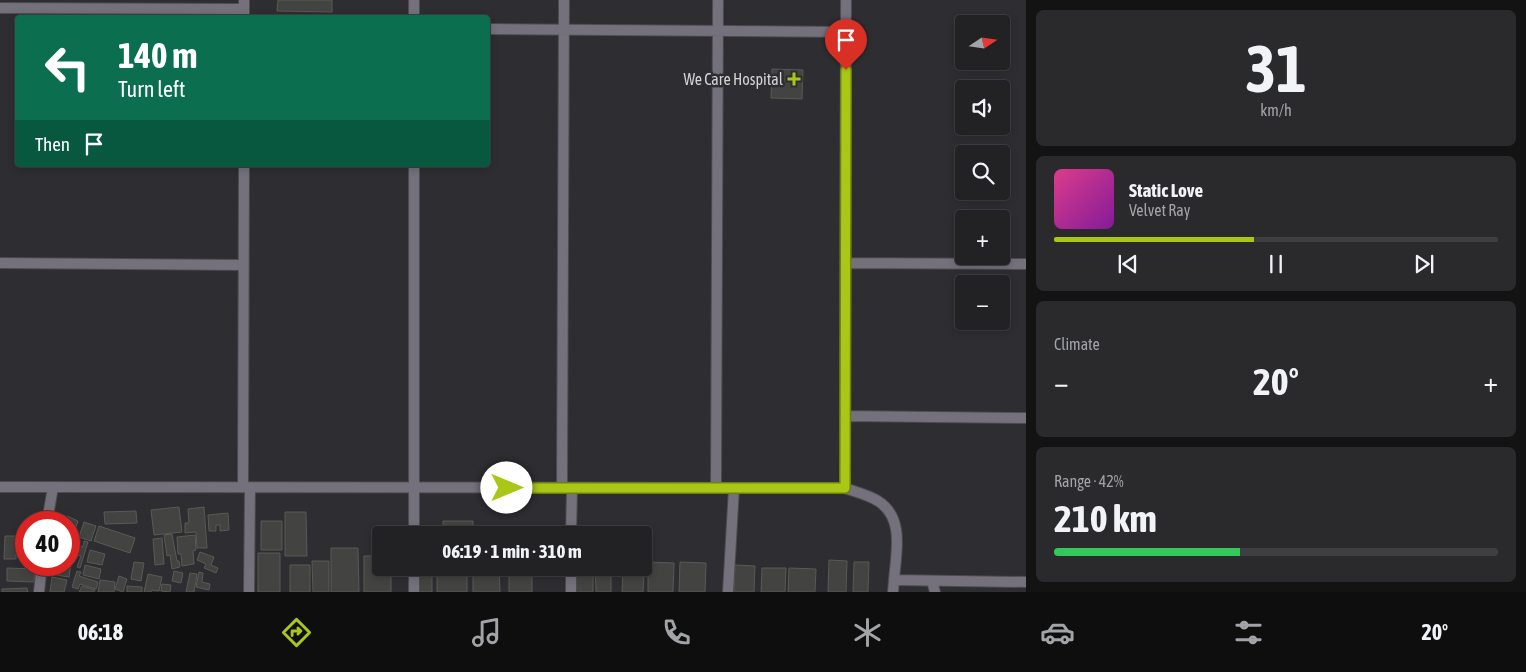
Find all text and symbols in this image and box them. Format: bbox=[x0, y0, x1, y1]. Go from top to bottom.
north arrow bbox=[955, 15, 1010, 70]
map controls bbox=[955, 15, 1010, 330]
pin bbox=[825, 19, 867, 70]
icon: arrive bbox=[832, 26, 860, 54]
text: 31 bbox=[1245, 31, 1307, 106]
icon: left bbox=[35, 35, 100, 100]
text: 140 m bbox=[118, 35, 197, 75]
place label: We Care Hospital bbox=[684, 70, 784, 89]
marker: We Care Hospital bbox=[787, 72, 801, 86]
text: Turn left bbox=[118, 76, 185, 102]
button: sound bbox=[955, 80, 1010, 135]
text: km/h bbox=[1260, 101, 1292, 119]
icon: arrive bbox=[80, 130, 108, 158]
text: Then bbox=[35, 133, 70, 155]
button: search bbox=[955, 145, 1010, 200]
text: Static Love bbox=[1129, 179, 1203, 201]
text: Velvet Ray bbox=[1129, 201, 1190, 219]
button: + bbox=[955, 210, 1010, 265]
icon: previous bbox=[1114, 250, 1142, 278]
icon: pause bbox=[1262, 250, 1290, 278]
icon: next bbox=[1410, 250, 1438, 278]
button: − bbox=[955, 275, 1010, 330]
text: Climate bbox=[1054, 335, 1100, 353]
text: 20° bbox=[1253, 360, 1299, 403]
text: − bbox=[1054, 366, 1069, 398]
text: + bbox=[1483, 366, 1498, 398]
position arrow bbox=[480, 461, 532, 513]
text: Range · 42% bbox=[1054, 472, 1124, 490]
text: 210 km bbox=[1054, 497, 1157, 540]
speed limit sign: 40 bbox=[15, 511, 80, 576]
text: 06:19 · 1 min · 310 m bbox=[442, 540, 582, 562]
icon: directions bbox=[279, 615, 314, 650]
icon: music bbox=[469, 615, 504, 650]
icon: phone bbox=[659, 615, 694, 650]
icon: climate bbox=[850, 615, 885, 650]
icon: car bbox=[1040, 615, 1075, 650]
icon: filters bbox=[1231, 615, 1266, 650]
text: 06:18 bbox=[78, 619, 123, 645]
text: 20° bbox=[1421, 619, 1448, 645]

